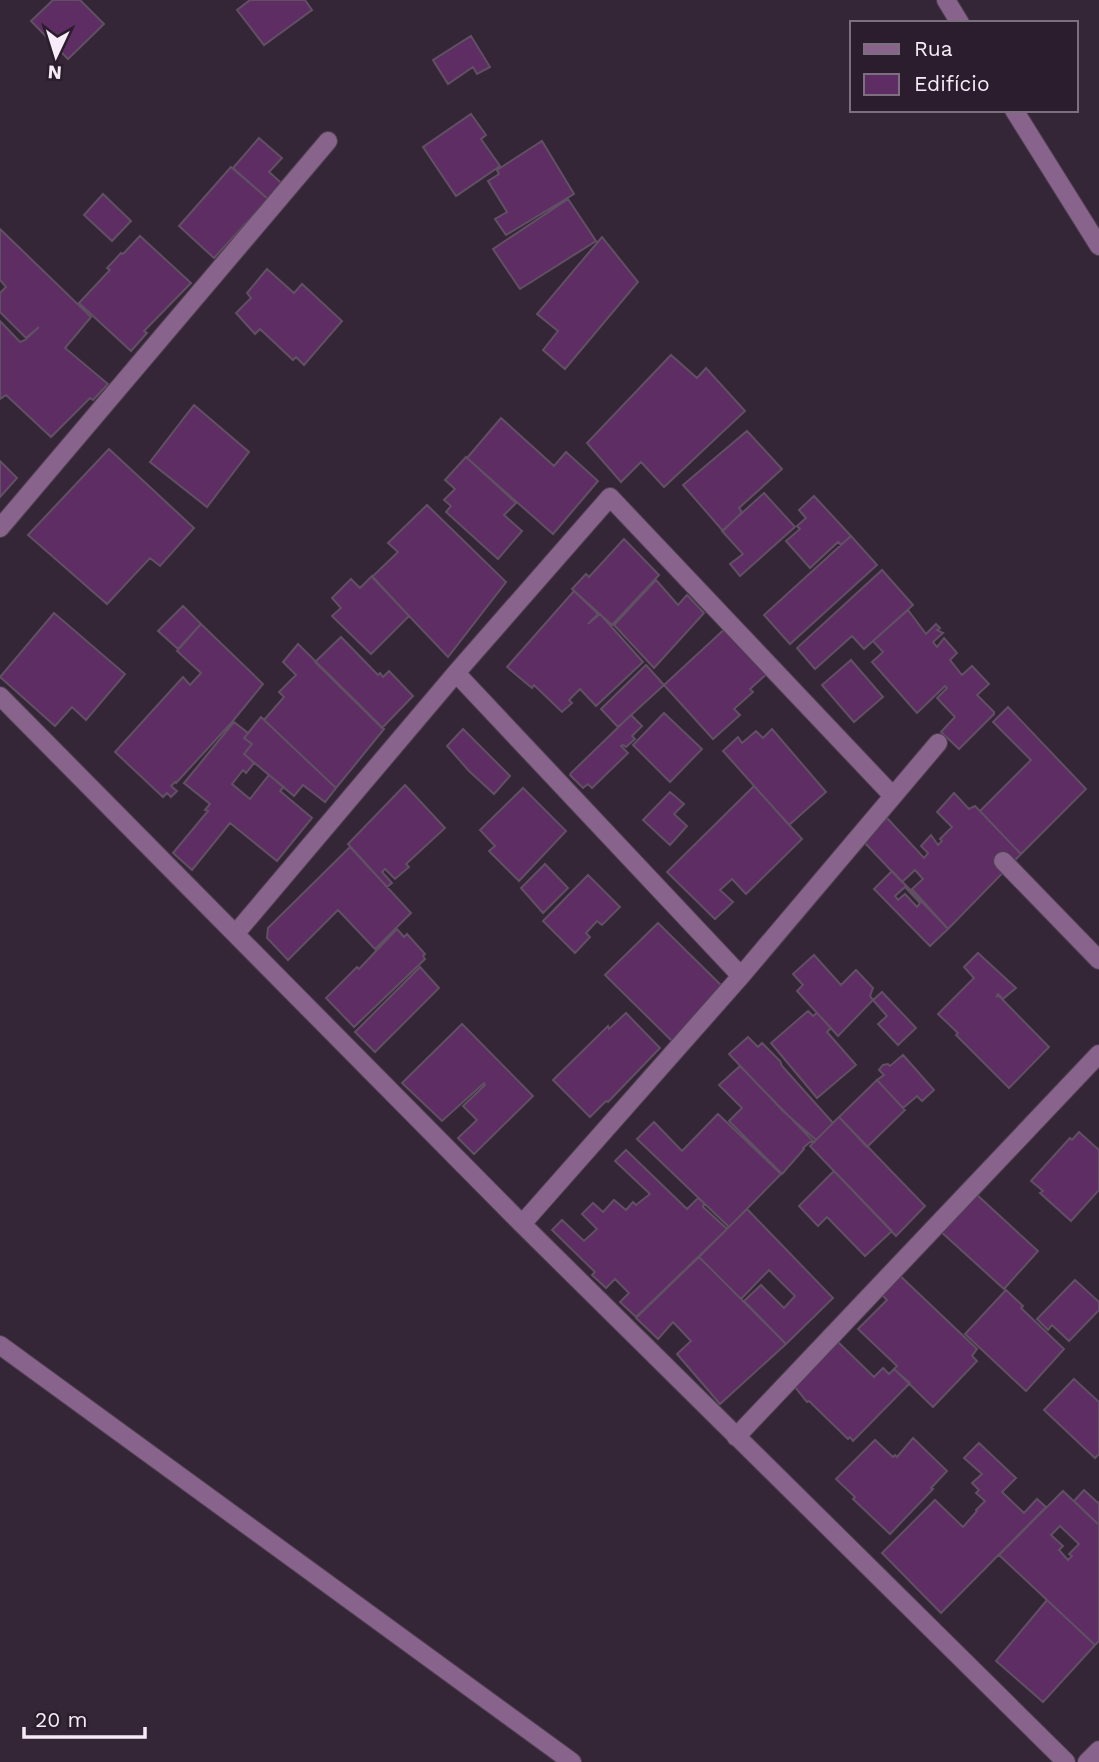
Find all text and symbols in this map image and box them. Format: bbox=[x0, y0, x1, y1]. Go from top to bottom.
north arrow bbox=[21, 21, 91, 91]
legend bbox=[850, 21, 1078, 112]
text: Rua bbox=[914, 36, 953, 61]
text: N bbox=[47, 60, 63, 84]
text: Edifício bbox=[914, 71, 990, 96]
scale bar bbox=[24, 1696, 145, 1740]
text: 20 m bbox=[35, 1707, 87, 1732]

